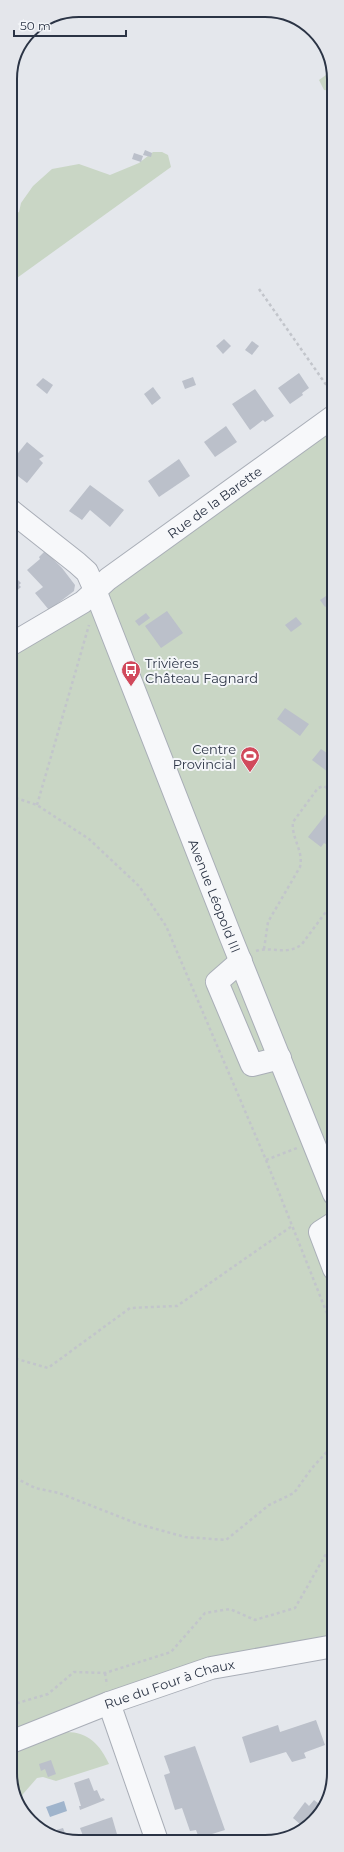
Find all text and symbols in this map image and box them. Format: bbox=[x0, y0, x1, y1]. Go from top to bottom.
scale bar bbox=[14, 12, 126, 38]
text: 50 m bbox=[20, 18, 51, 33]
street label: Rue de la Barette bbox=[164, 463, 265, 542]
place label: Trivières Château Fagnard bbox=[145, 655, 258, 686]
bus stop icon: Trivières Château Fagnard bbox=[120, 659, 142, 687]
place label: Centre Provincial bbox=[173, 741, 236, 772]
sports icon: Centre Provincial bbox=[239, 745, 261, 773]
street label: Avenue Léopold III bbox=[185, 837, 244, 955]
street label: Rue du Four à Chaux bbox=[102, 1656, 236, 1712]

